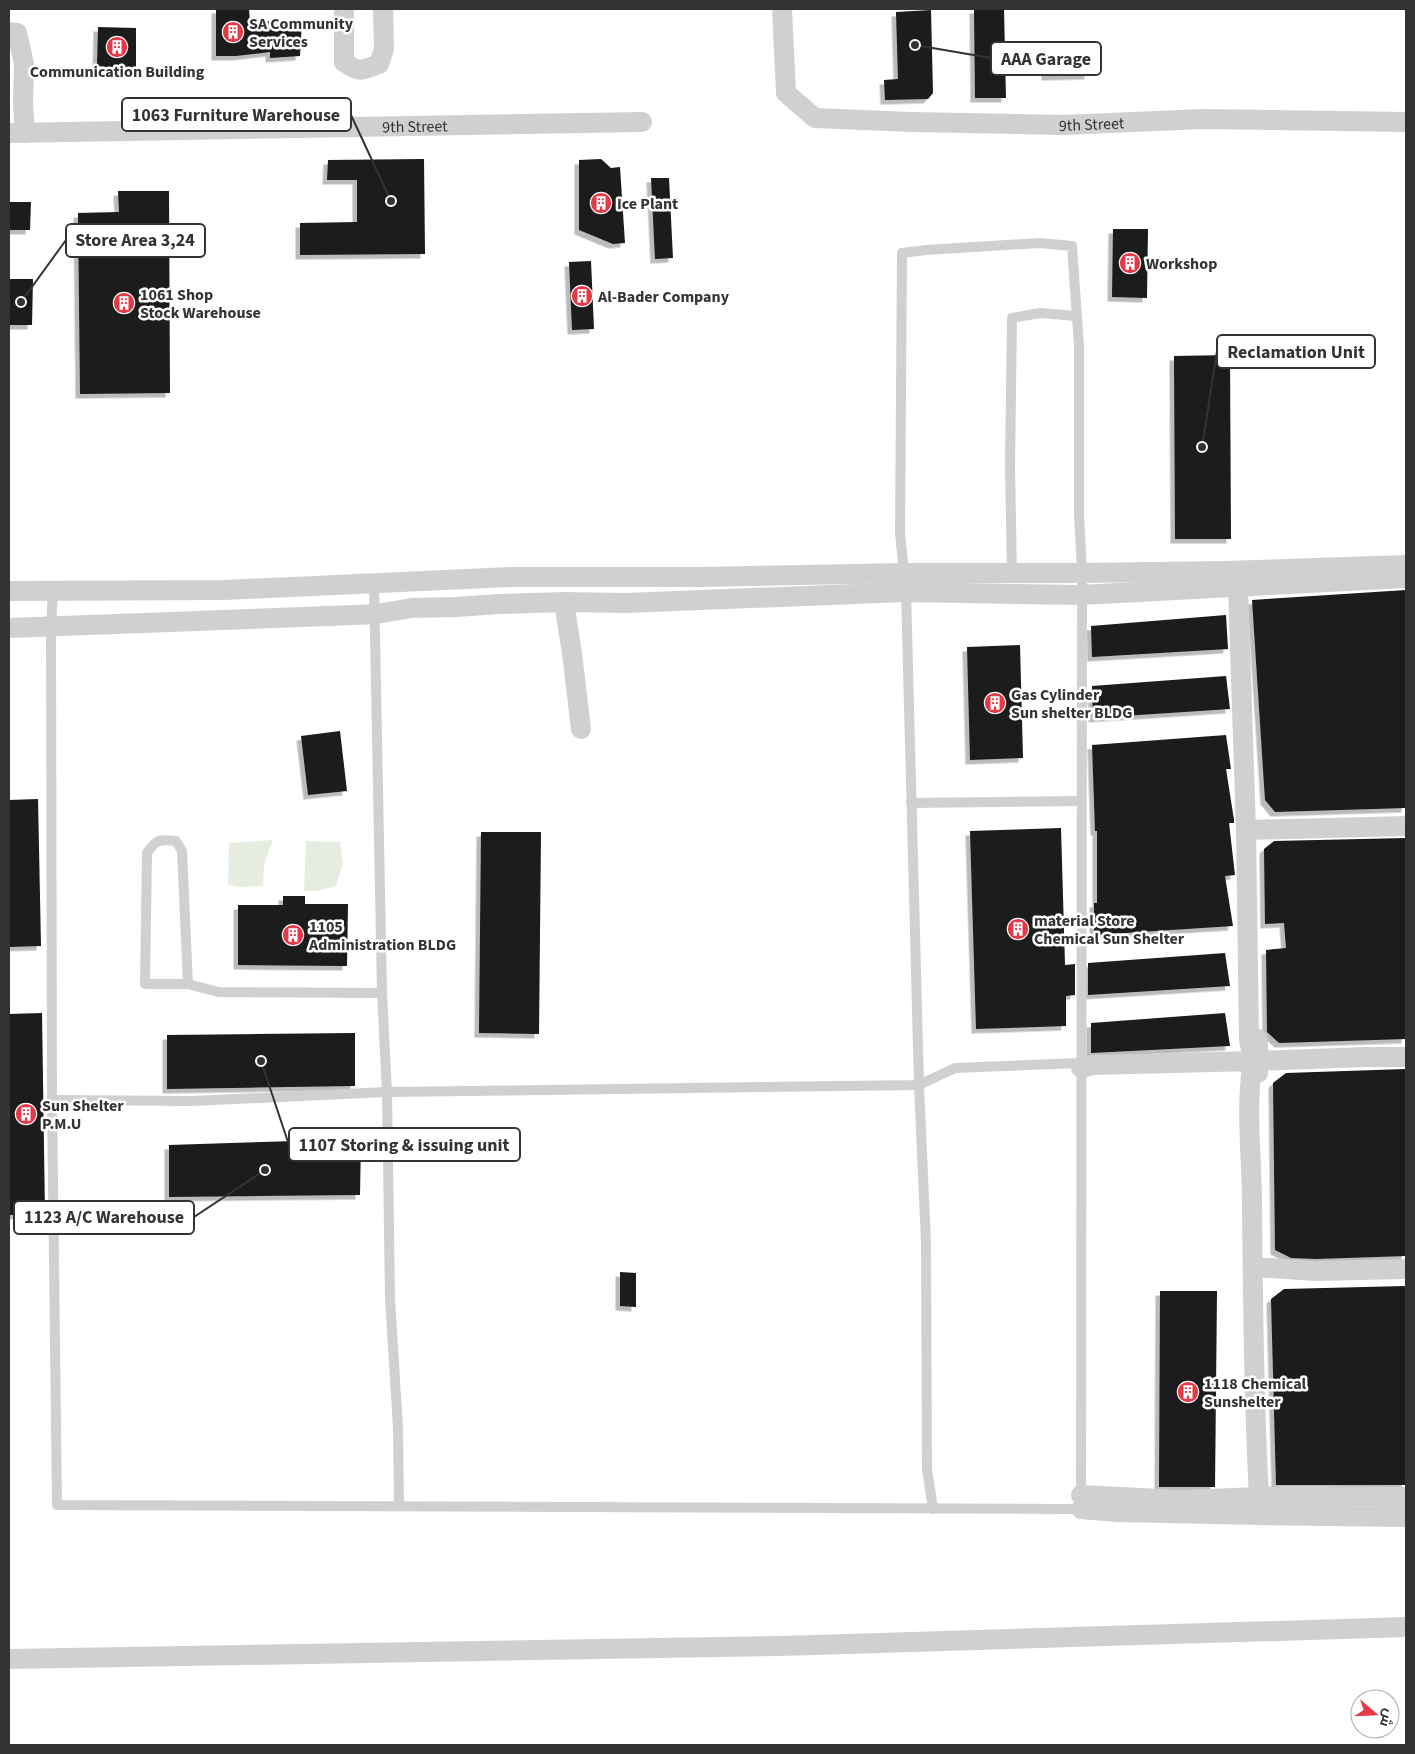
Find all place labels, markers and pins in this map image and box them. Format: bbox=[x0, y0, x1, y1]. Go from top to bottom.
place label: SA Community Services bbox=[249, 13, 354, 53]
building icon: SA Community Services bbox=[221, 20, 245, 44]
building icon: Communication Building bbox=[105, 35, 129, 59]
callout: AAA Garage bbox=[991, 42, 1101, 75]
place label: Communication Building bbox=[30, 61, 205, 83]
callout: 1063 Furniture Warehouse bbox=[122, 98, 351, 131]
building icon: Ice Plant bbox=[589, 191, 613, 215]
place label: Ice Plant bbox=[617, 193, 678, 215]
callout: Store Area 3,24 bbox=[66, 224, 205, 257]
building icon: Workshop bbox=[1118, 251, 1142, 275]
place label: Workshop bbox=[1146, 253, 1217, 275]
place label: 1061 Shop Stock Warehouse bbox=[140, 284, 261, 324]
building icon: Al-Bader Company bbox=[570, 284, 594, 308]
place label: Al-Bader Company bbox=[597, 286, 730, 308]
building icon: 1061 Shop Stock Warehouse bbox=[112, 291, 136, 315]
callout: Reclamation Unit bbox=[1217, 335, 1375, 368]
place label: Gas Cylinder Sun shelter BLDG bbox=[1011, 684, 1132, 724]
building icon: Gas Cylinder Sun shelter BLDG bbox=[983, 691, 1007, 715]
place label: material Store Chemical Sun Shelter bbox=[1034, 910, 1185, 950]
place label: 1105 Administration BLDG bbox=[308, 916, 456, 956]
building icon: material Store Chemical Sun Shelter bbox=[1006, 917, 1030, 941]
building icon: 1105 Administration BLDG bbox=[281, 923, 305, 947]
place label: Sun Shelter P.M.U bbox=[42, 1095, 124, 1135]
building icon: Sun Shelter P.M.U bbox=[14, 1102, 38, 1126]
callout: 1107 Storing & issuing unit bbox=[289, 1128, 520, 1161]
callout: 1123 A/C Warehouse bbox=[14, 1201, 194, 1234]
place label: 1118 Chemical Sunshelter bbox=[1204, 1373, 1307, 1413]
building icon: 1118 Chemical Sunshelter bbox=[1176, 1380, 1200, 1404]

